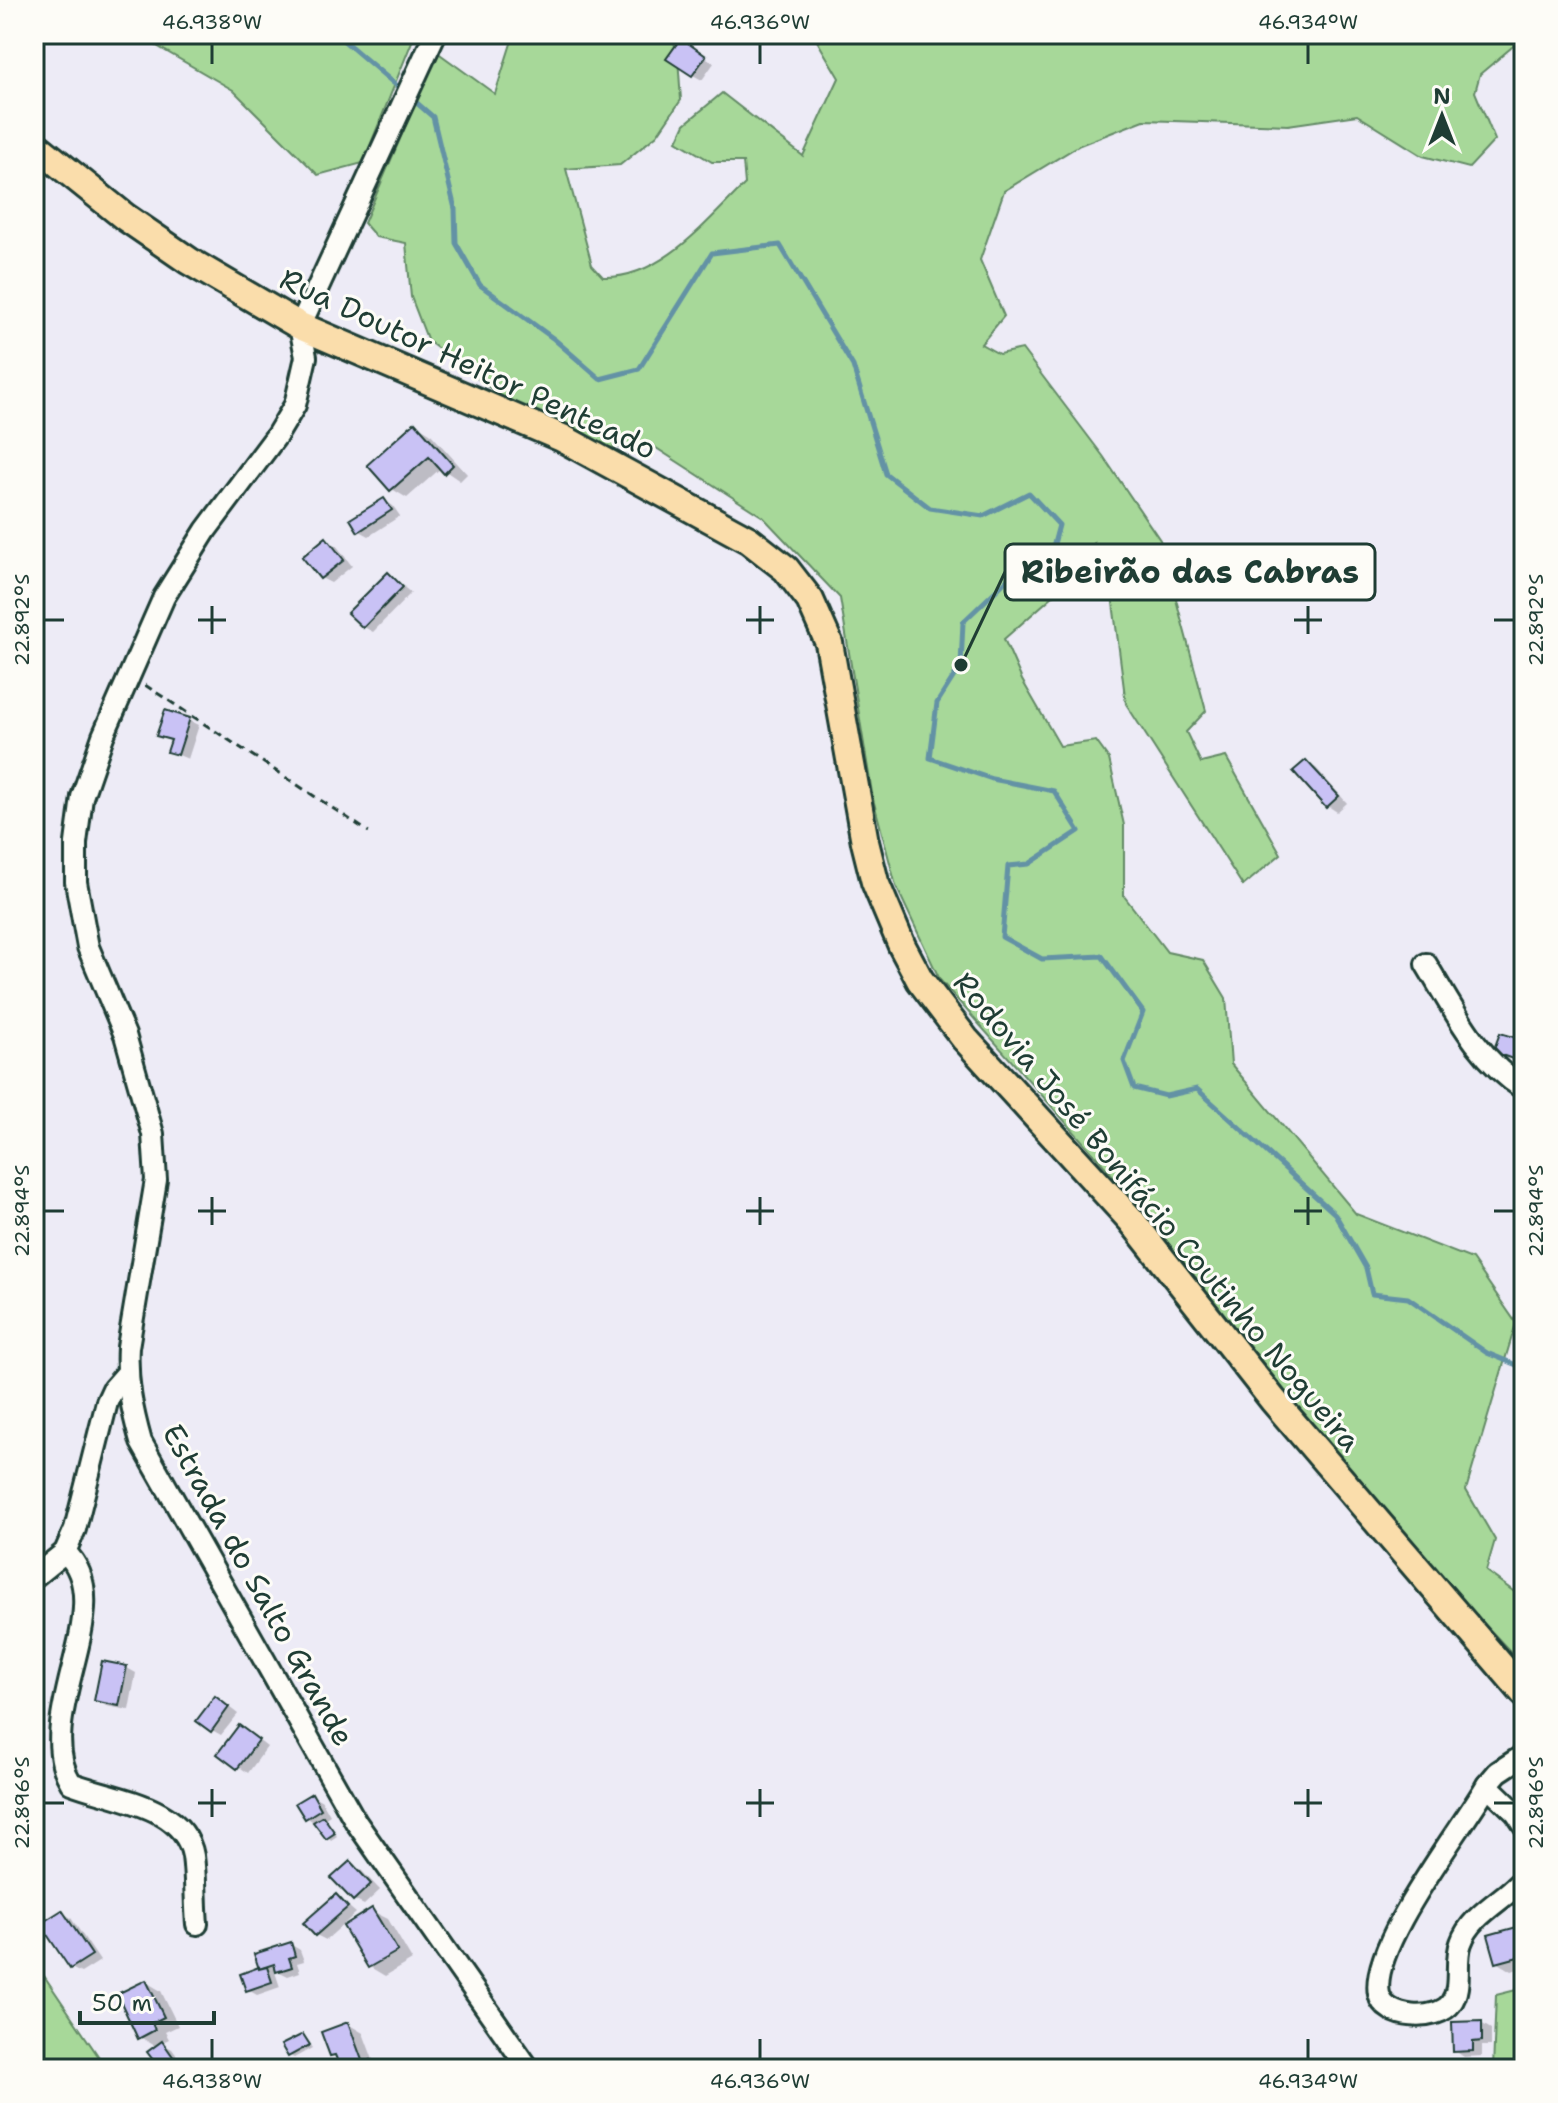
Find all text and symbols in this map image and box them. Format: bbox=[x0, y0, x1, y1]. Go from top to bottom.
text: 46.938°W bbox=[162, 9, 262, 35]
text: 46.936°W bbox=[710, 9, 810, 35]
text: 46.934°W bbox=[1258, 9, 1358, 35]
north arrow bbox=[1402, 76, 1482, 156]
text: N bbox=[1433, 82, 1451, 111]
street label: Rua Doutor Heitor Penteado bbox=[273, 258, 663, 469]
callout: Ribeirão das Cabras bbox=[1005, 544, 1375, 600]
text: Ribeirão das Cabras bbox=[1021, 550, 1359, 593]
text: 22.892°S bbox=[9, 574, 35, 666]
text: 22.892°S bbox=[1523, 574, 1549, 666]
street label: Rodovia José Bonifácio Coutinho Nogueira bbox=[944, 963, 1371, 1461]
text: 22.894°S bbox=[9, 1165, 35, 1257]
text: 22.894°S bbox=[1523, 1165, 1549, 1257]
street label: Estrada do Salto Grande bbox=[153, 1416, 364, 1753]
text: 22.896°S bbox=[9, 1756, 35, 1850]
text: 22.896°S bbox=[1523, 1756, 1549, 1850]
scale bar bbox=[80, 1975, 214, 2025]
text: 50 m bbox=[92, 1987, 152, 2019]
text: 46.938°W bbox=[162, 2068, 262, 2094]
text: 46.936°W bbox=[710, 2068, 810, 2094]
text: 46.934°W bbox=[1258, 2068, 1358, 2094]

